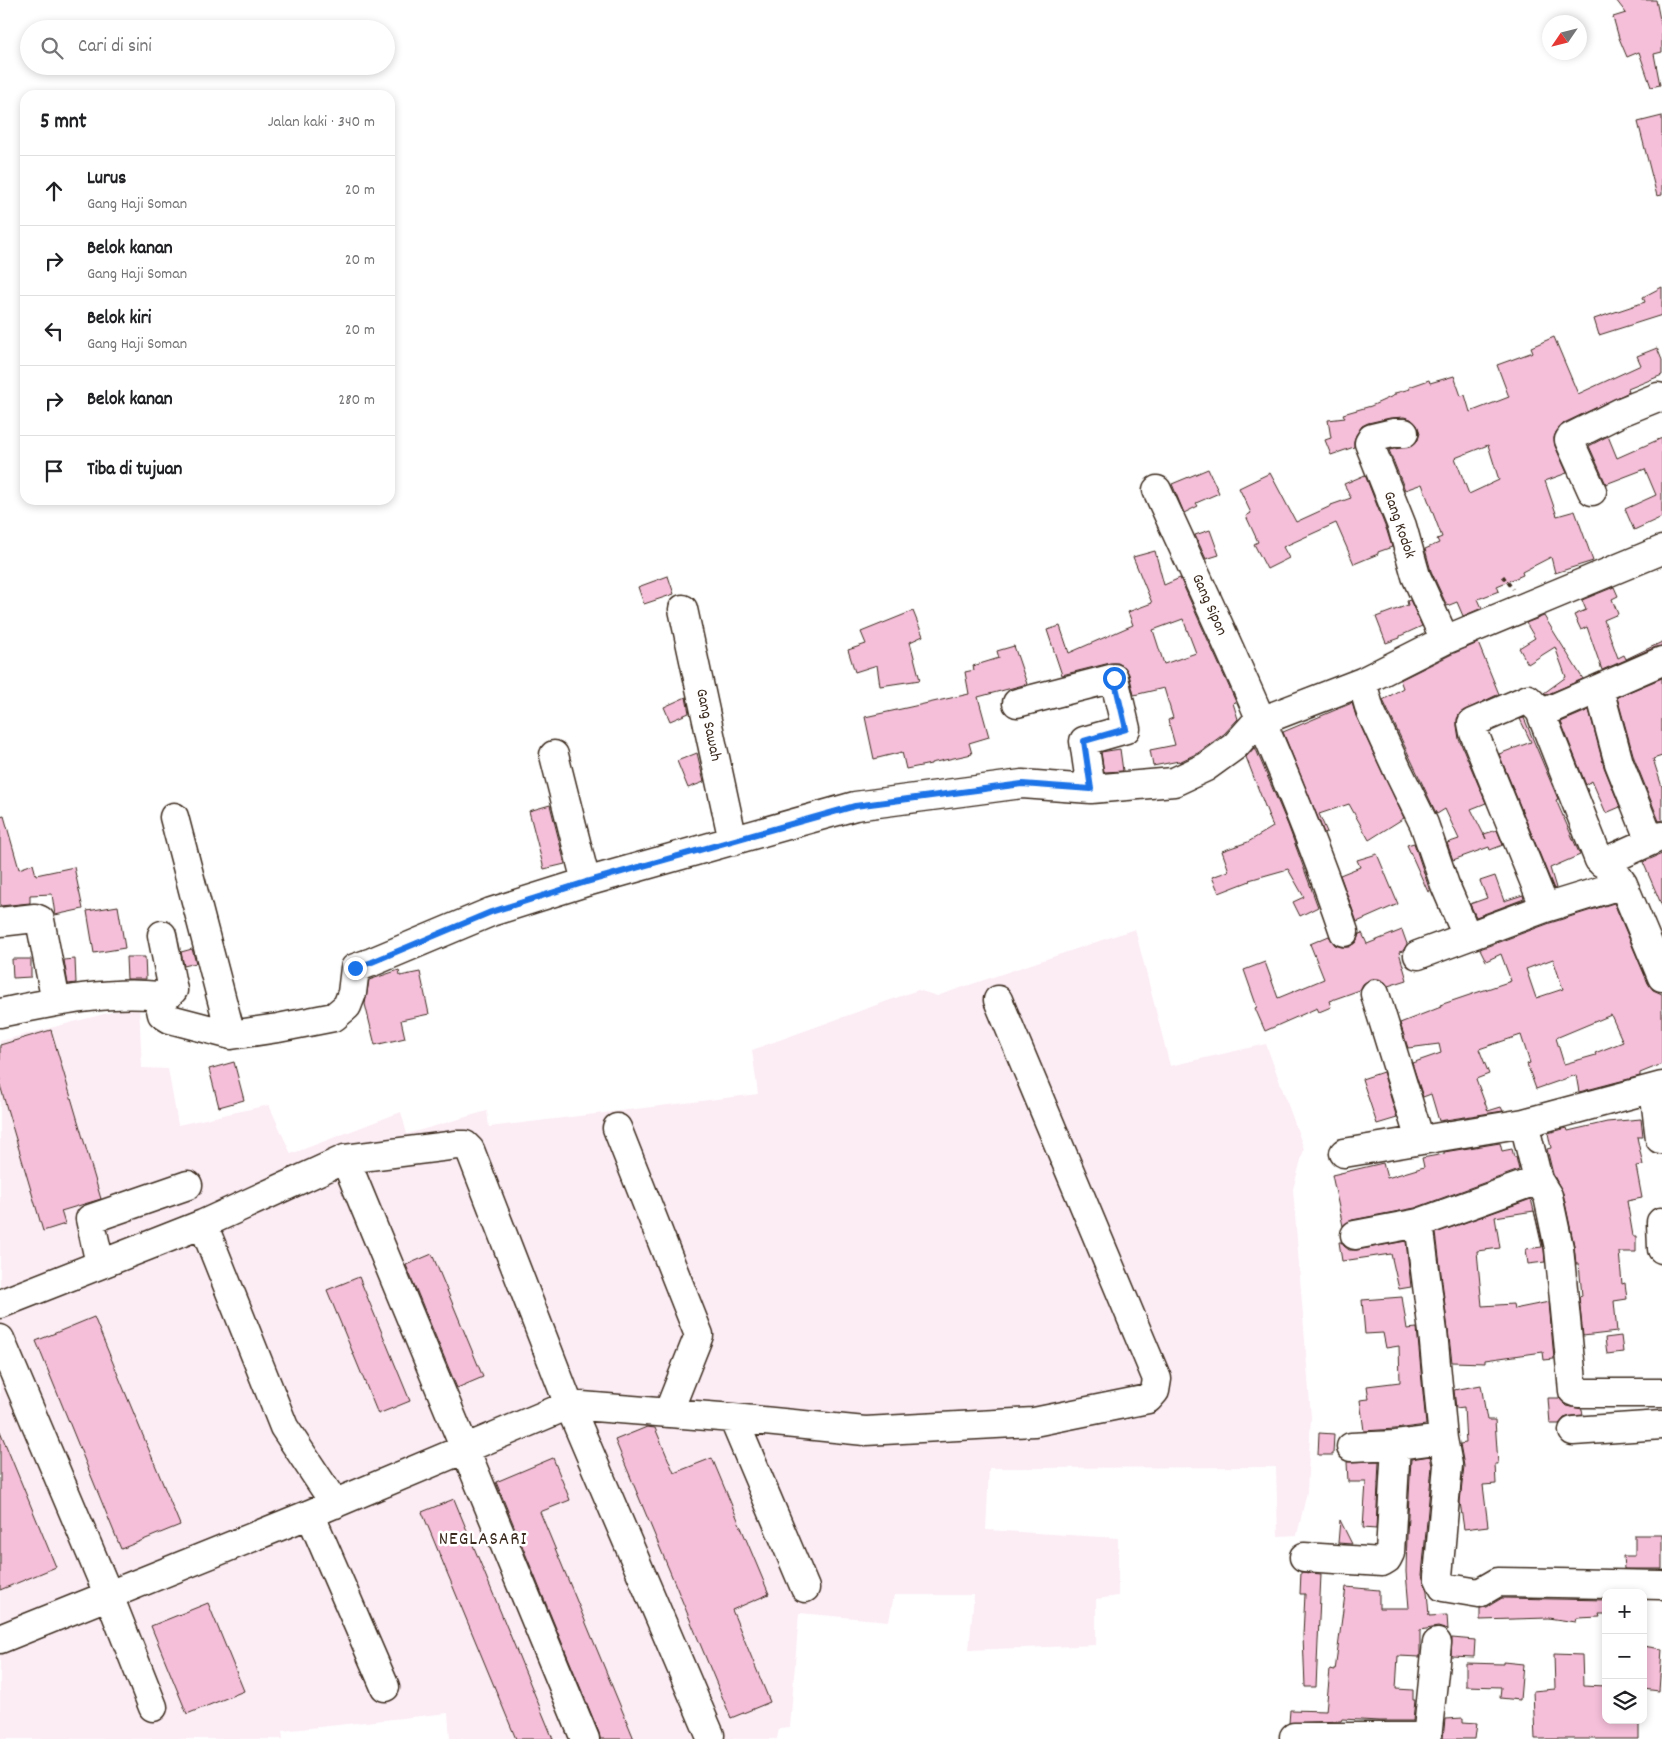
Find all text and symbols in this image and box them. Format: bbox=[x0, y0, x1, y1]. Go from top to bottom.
north arrow bbox=[1542, 15, 1587, 60]
search box bbox=[20, 20, 395, 75]
icon: search bbox=[38, 34, 66, 62]
text: Cari di sini bbox=[78, 34, 152, 61]
text: 5 mnt bbox=[40, 108, 86, 138]
text: Jalan kaki · 340 m bbox=[268, 111, 375, 134]
text: Lurus bbox=[87, 166, 126, 193]
icon: ahead bbox=[40, 177, 68, 205]
text: 20 m bbox=[345, 179, 375, 202]
text: Gang Haji Soman bbox=[87, 193, 187, 216]
text: Belok kanan bbox=[87, 236, 173, 263]
icon: right bbox=[40, 247, 68, 275]
text: 20 m bbox=[345, 249, 375, 272]
text: Gang Haji Soman bbox=[87, 263, 187, 286]
text: Belok kiri bbox=[87, 306, 151, 333]
icon: left bbox=[40, 317, 68, 345]
text: 20 m bbox=[345, 319, 375, 342]
text: Gang Haji Soman bbox=[87, 333, 187, 356]
icon: right bbox=[40, 387, 68, 415]
text: Belok kanan bbox=[87, 387, 173, 414]
text: 280 m bbox=[338, 389, 375, 412]
icon: arrive bbox=[40, 457, 68, 485]
text: Tiba di tujuan bbox=[87, 457, 182, 484]
street label: Gang Kodok bbox=[1377, 488, 1421, 562]
street label: Gang Sipon bbox=[1185, 570, 1233, 640]
route start bbox=[1103, 667, 1126, 690]
street label: Gang Sawah bbox=[689, 687, 727, 763]
route end bbox=[344, 957, 367, 980]
district label: NEGLASARI bbox=[439, 1527, 527, 1554]
map controls bbox=[1602, 1589, 1647, 1724]
button: + bbox=[1602, 1589, 1647, 1634]
button: − bbox=[1602, 1634, 1647, 1679]
button: layers bbox=[1602, 1679, 1647, 1724]

